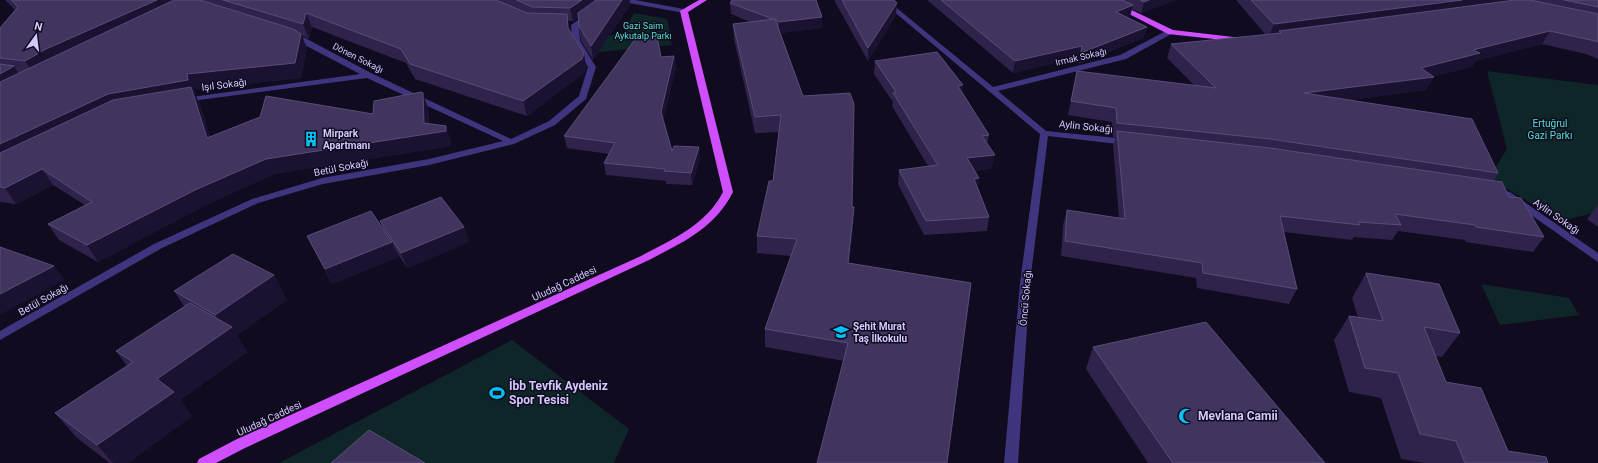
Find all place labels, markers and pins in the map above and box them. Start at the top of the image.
place label: Mirpark Apartmanı [323,128,370,151]
building icon: Mirpark Apartmanı [302,130,320,148]
place label: Şehit Murat Taş İlkokulu [853,321,908,344]
school or university icon: Şehit Murat Taş İlkokulu [832,323,850,341]
place label: İbb Tevfik Aydeniz Spor Tesisi [509,378,608,407]
sports icon: İbb Tevfik Aydeniz Spor Tesisi [488,384,506,402]
mosque icon: Mevlana Camii [1177,407,1195,425]
place label: Mevlana Camii [1198,409,1278,423]

